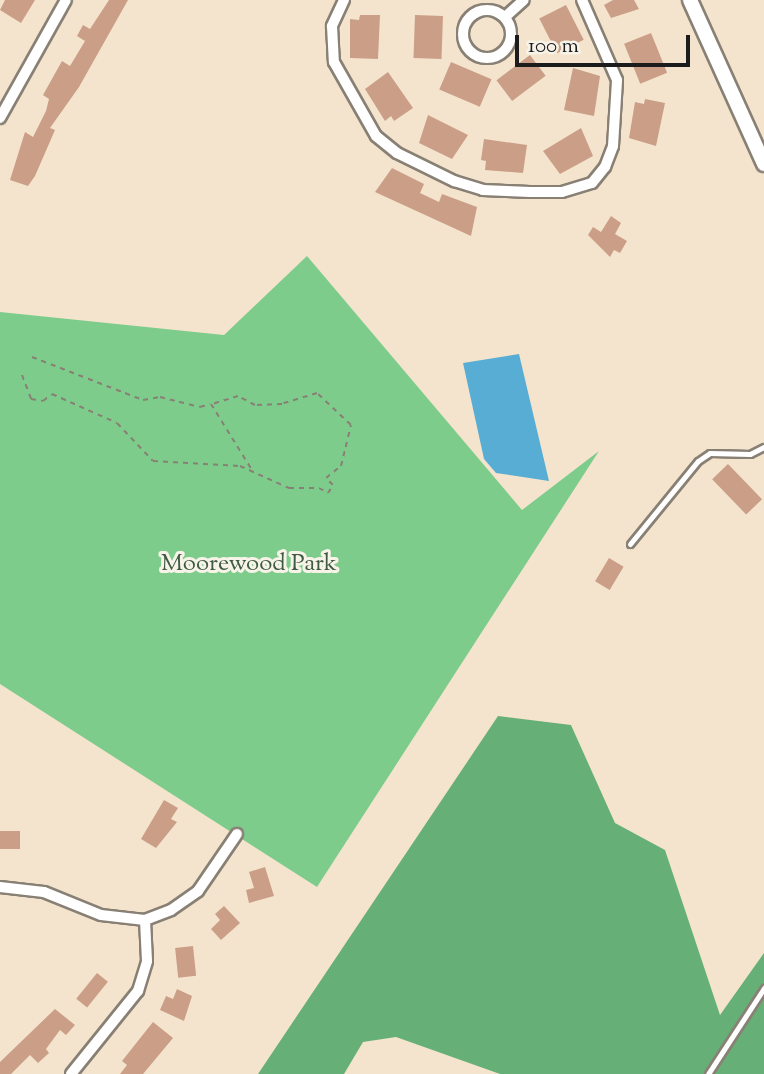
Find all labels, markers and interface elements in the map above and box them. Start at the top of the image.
scale bar [519,21,694,65]
text: 100 m [528,32,579,62]
park label: Moorewood Park [161,551,337,579]

